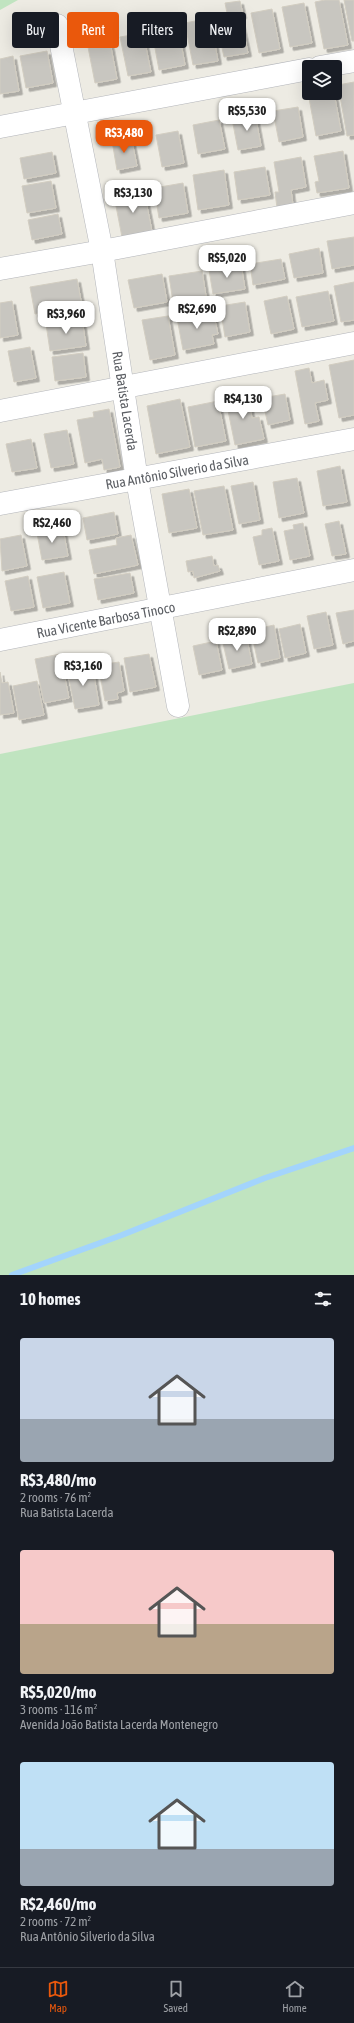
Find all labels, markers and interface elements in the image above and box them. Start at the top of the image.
chip: Buy [12,12,59,48]
chip: Rent [67,12,119,48]
chip: Filters [127,12,187,48]
chip: New [195,12,246,48]
map controls [302,60,342,100]
button: layers [302,60,342,100]
pin: R$5,530 [210,98,284,132]
text: R$5,530 [228,103,266,118]
pin: R$3,480 [87,120,161,154]
text: R$3,480 [105,125,143,140]
pin: R$3,130 [96,180,170,214]
text: R$3,130 [114,185,152,200]
pin: R$5,020 [190,245,264,279]
text: R$5,020 [208,250,246,265]
pin: R$2,690 [160,296,234,330]
pin: R$3,960 [29,301,103,335]
text: R$2,690 [178,301,216,316]
text: R$3,960 [47,306,85,321]
street label: Rua Batista Lacerda [109,350,141,452]
pin: R$4,130 [206,386,280,420]
text: R$4,130 [224,391,262,406]
street label: Rua Antônio Silverio da Silva [104,452,250,492]
pin: R$2,460 [15,510,89,544]
text: R$2,460 [33,515,71,530]
street label: Rua Vicente Barbosa Tinoco [35,599,177,641]
pin: R$2,890 [200,618,274,652]
text: R$2,890 [218,623,256,638]
pin: R$3,160 [46,653,120,687]
text: R$3,160 [64,658,102,673]
icon: filters [312,1288,334,1310]
text: 10 homes [20,1289,81,1309]
icon: home [141,1364,213,1436]
text: R$3,480/mo [20,1470,97,1490]
text: 2 rooms · 76 m² [20,1490,91,1505]
text: Rua Batista Lacerda [20,1505,114,1520]
icon: home [141,1576,213,1648]
text: R$5,020/mo [20,1682,97,1702]
text: 3 rooms · 116 m² [20,1702,97,1717]
text: Avenida João Batista Lacerda Montenegro [20,1717,218,1732]
icon: home [141,1788,213,1860]
text: R$2,460/mo [20,1894,97,1914]
text: 2 rooms · 72 m² [20,1914,91,1929]
text: Rua Antônio Silverio da Silva [20,1929,155,1944]
tab: Map [47,1978,69,2014]
tab: Saved [164,1978,188,2014]
tab: Home [282,1978,307,2014]

